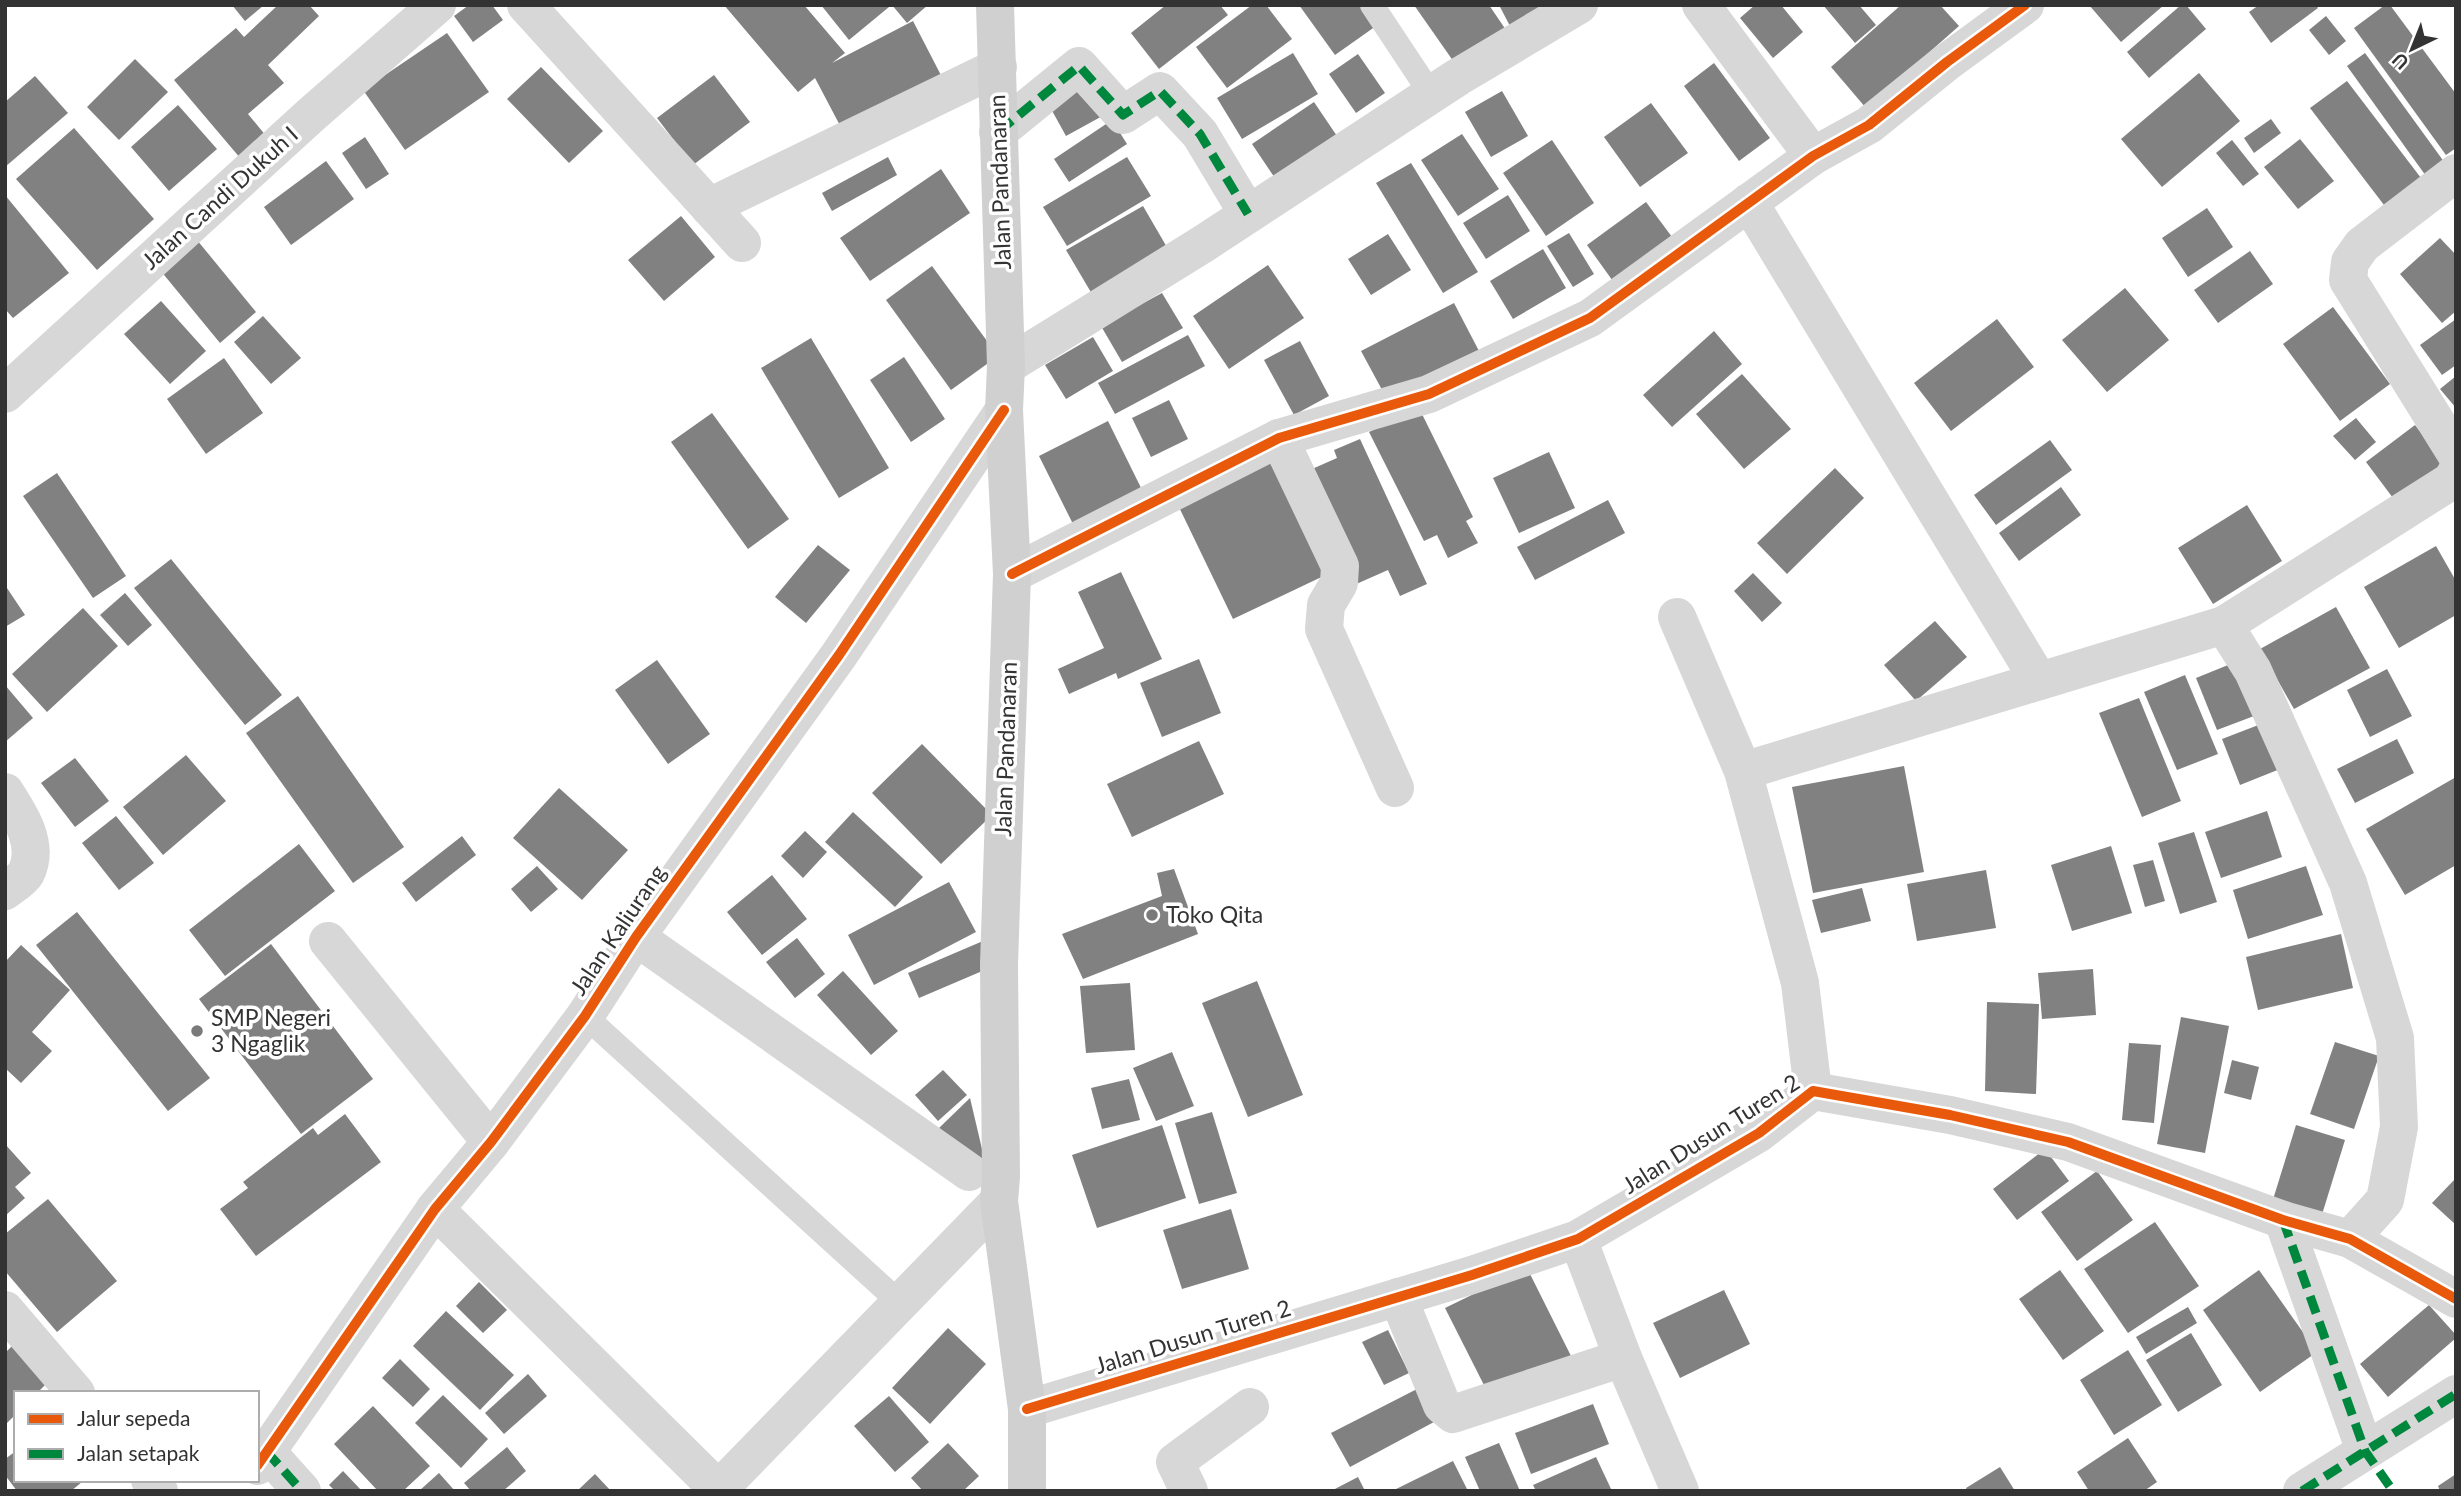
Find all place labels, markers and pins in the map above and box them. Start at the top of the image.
place label: Toko Qita [1166,900,1263,928]
marker: Toko Qita [1144,907,1160,923]
place label: SMP Negeri 3 Ngaglik [211,1003,331,1057]
marker: SMP Negeri 3 Ngaglik [189,1023,205,1039]

